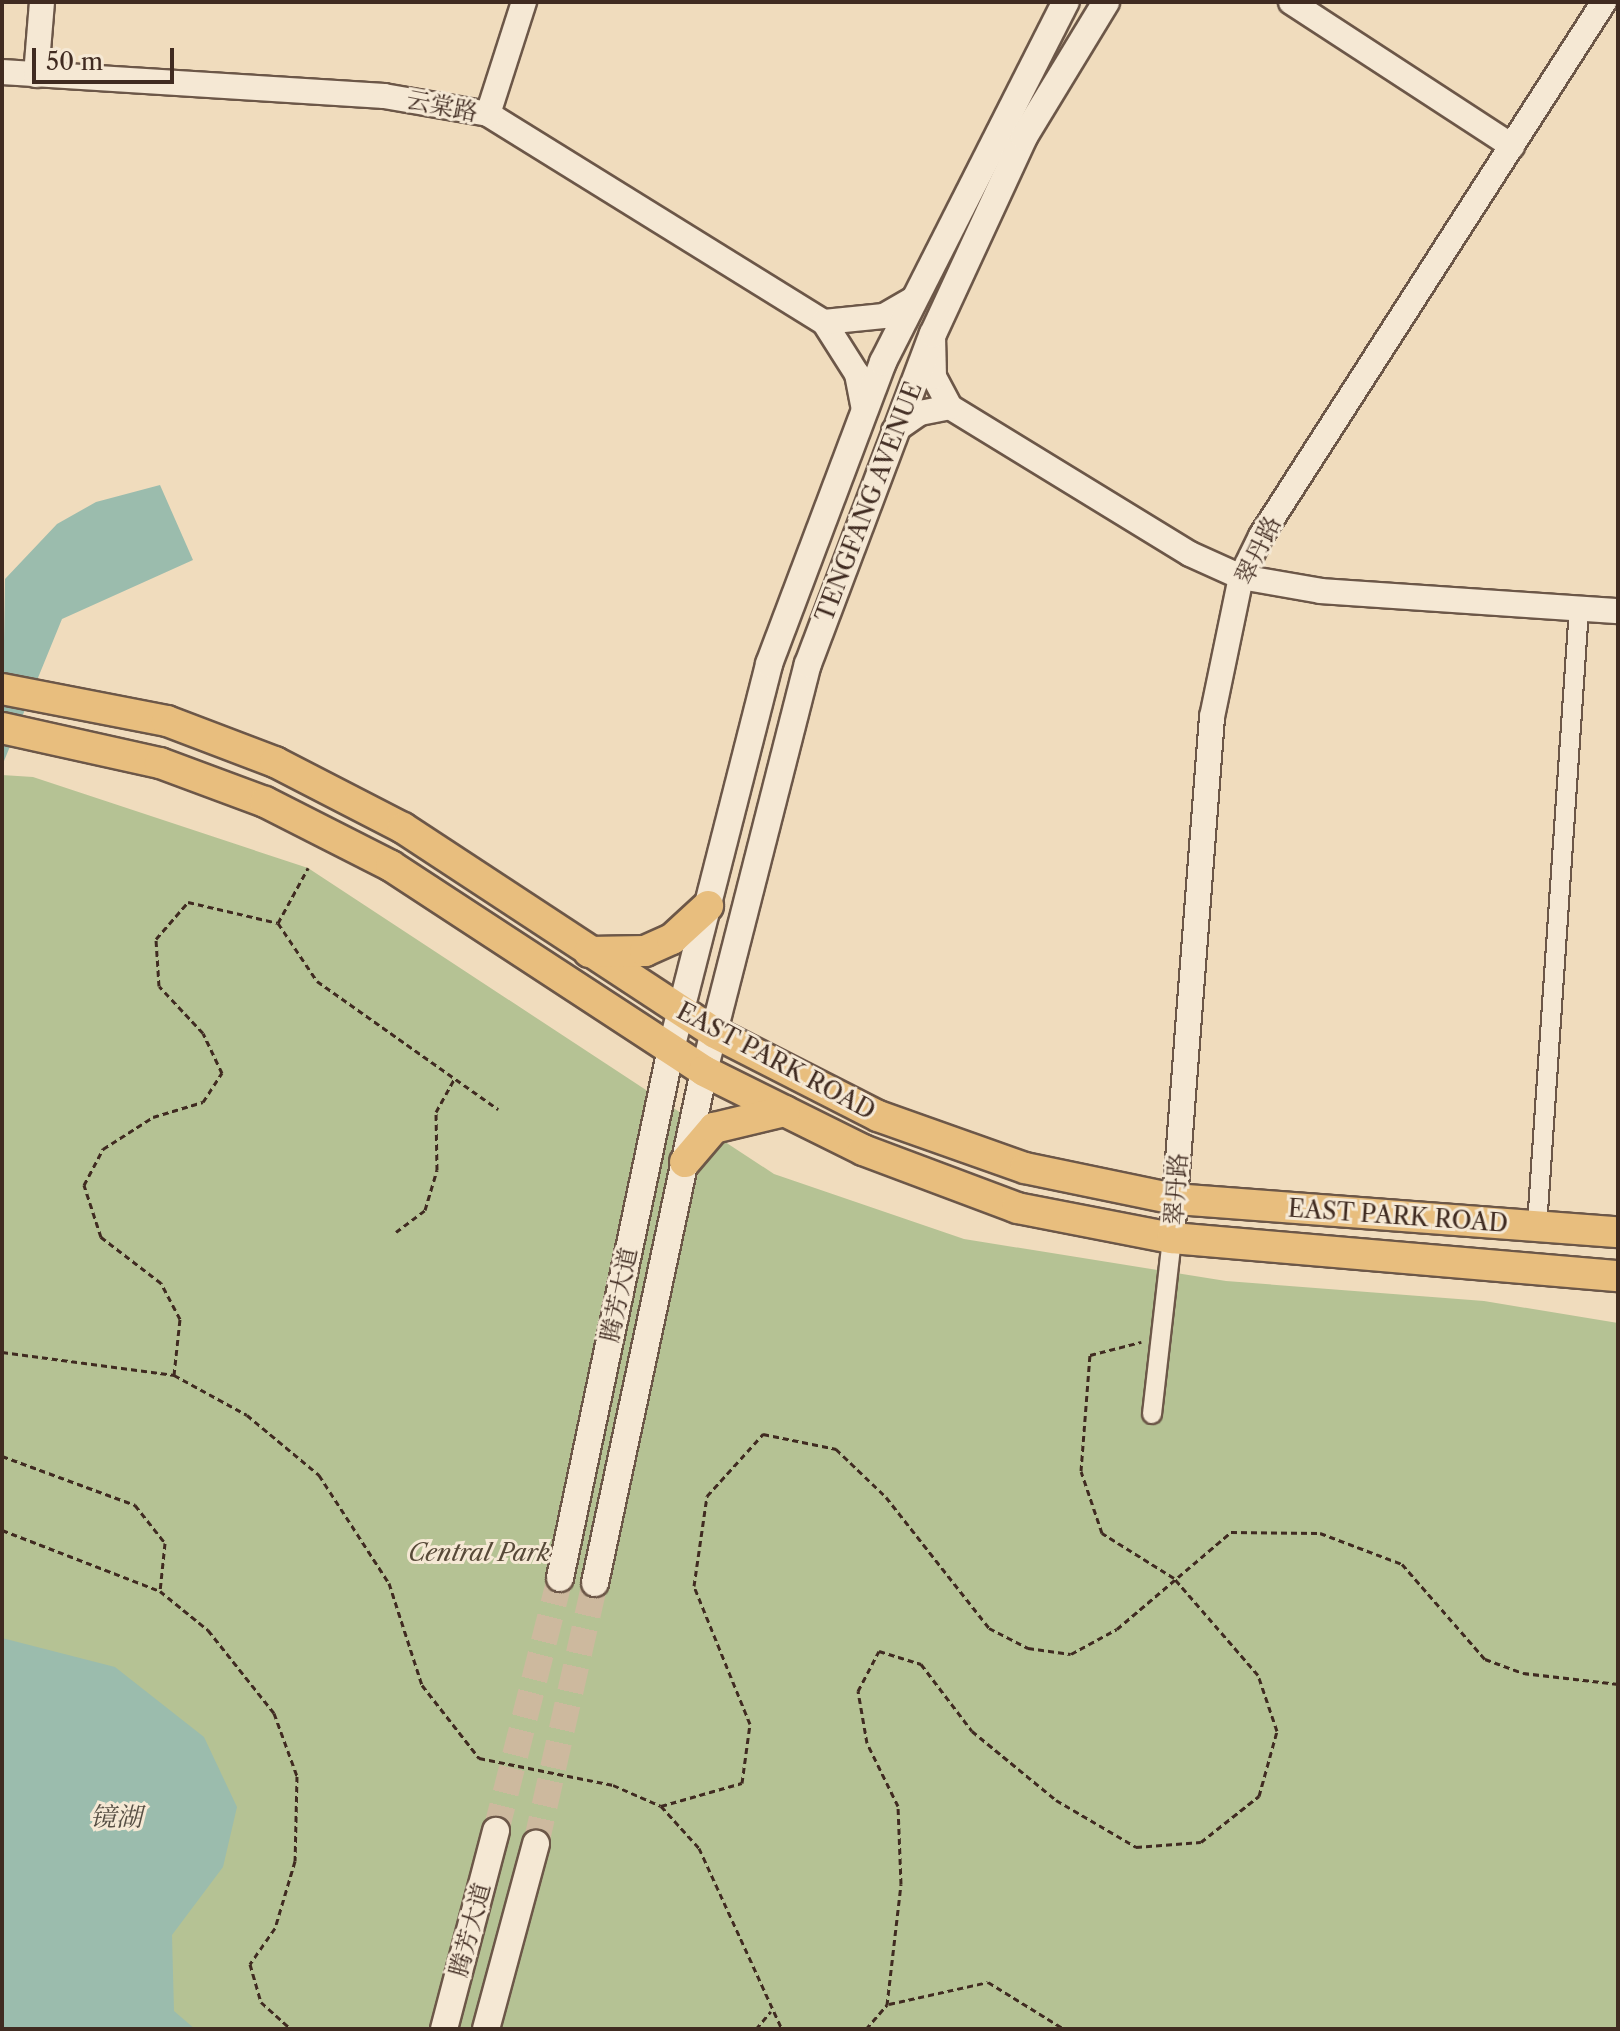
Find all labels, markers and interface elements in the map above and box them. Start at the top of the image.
scale bar [36,32,178,82]
text: 50 m [46,47,103,76]
street label: 云棠路 [404,85,480,127]
street label: TENGFANG AVENUE [810,378,928,626]
street label: 翠丹路 [1229,511,1287,589]
street label: EAST PARK ROAD [671,996,881,1126]
street label: 翠丹路 [1159,1152,1193,1226]
street label: EAST PARK ROAD [1286,1194,1510,1238]
street label: 腾芳大道 [595,1245,643,1345]
park label: Central Park [408,1539,550,1567]
water label: 镜湖 [90,1802,142,1834]
street label: 腾芳大道 [444,1880,496,1980]

